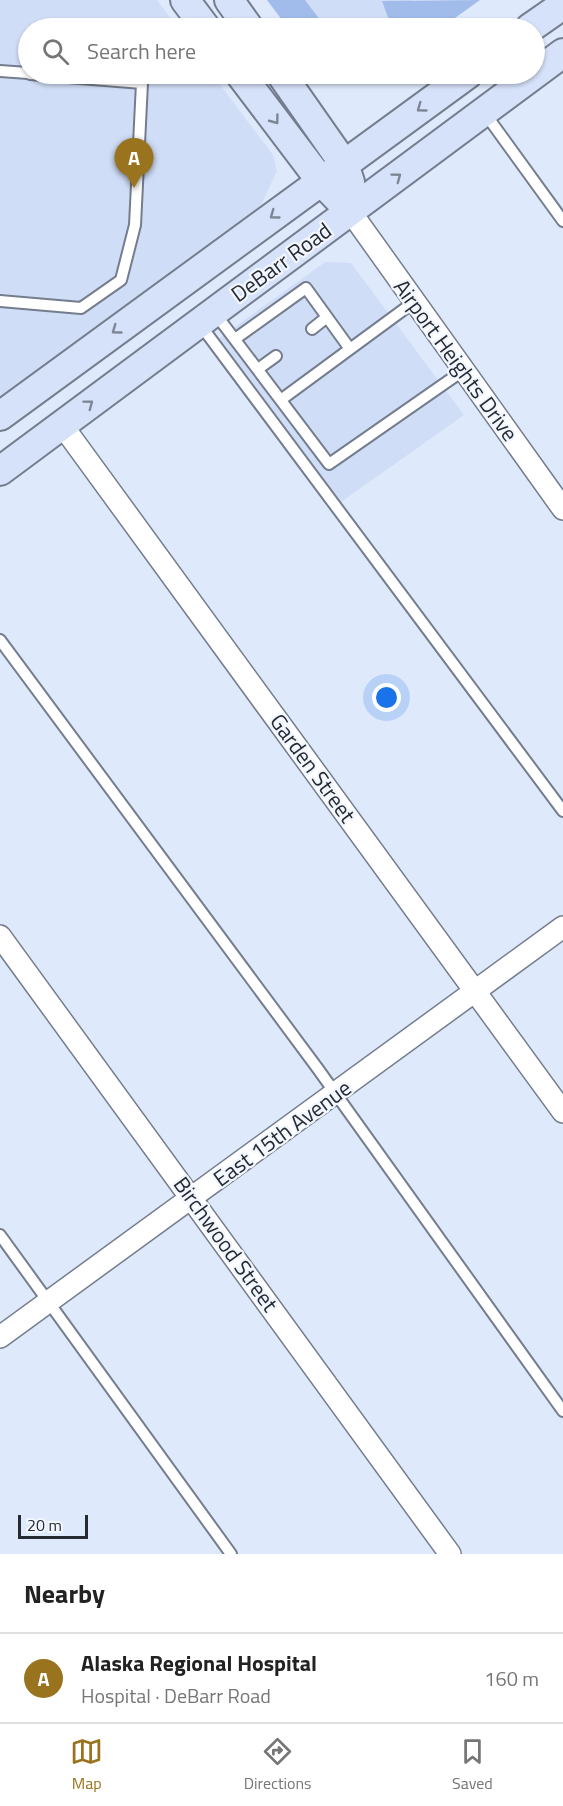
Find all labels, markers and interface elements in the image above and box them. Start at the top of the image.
search box [18,18,545,84]
text: Search here [87,34,196,68]
icon: search [39,35,72,68]
one-way arrow [416,101,427,112]
one-way arrow [268,114,279,125]
pin: A [114,138,154,188]
one-way arrow [390,173,401,184]
one-way arrow [269,208,280,219]
street label: DeBarr Road [223,214,339,310]
street label: Airport Heights Drive [385,272,527,448]
one-way arrow [112,323,123,334]
one-way arrow [83,401,94,412]
your location [372,683,401,712]
street label: Garden Street [262,706,365,830]
street label: East 15th Avenue [206,1071,358,1195]
street label: Birchwood Street [165,1169,287,1319]
scale bar [18,1512,88,1540]
text: 20 m [27,1513,62,1537]
text: Nearby [24,1574,105,1613]
text: Alaska Regional Hospital [81,1646,317,1680]
text: A [37,1663,50,1694]
text: 160 m [484,1663,539,1694]
text: Hospital · DeBarr Road [81,1680,271,1711]
tab: Map [70,1735,103,1795]
tab: Directions [244,1735,312,1795]
tab: Saved [452,1735,493,1795]

